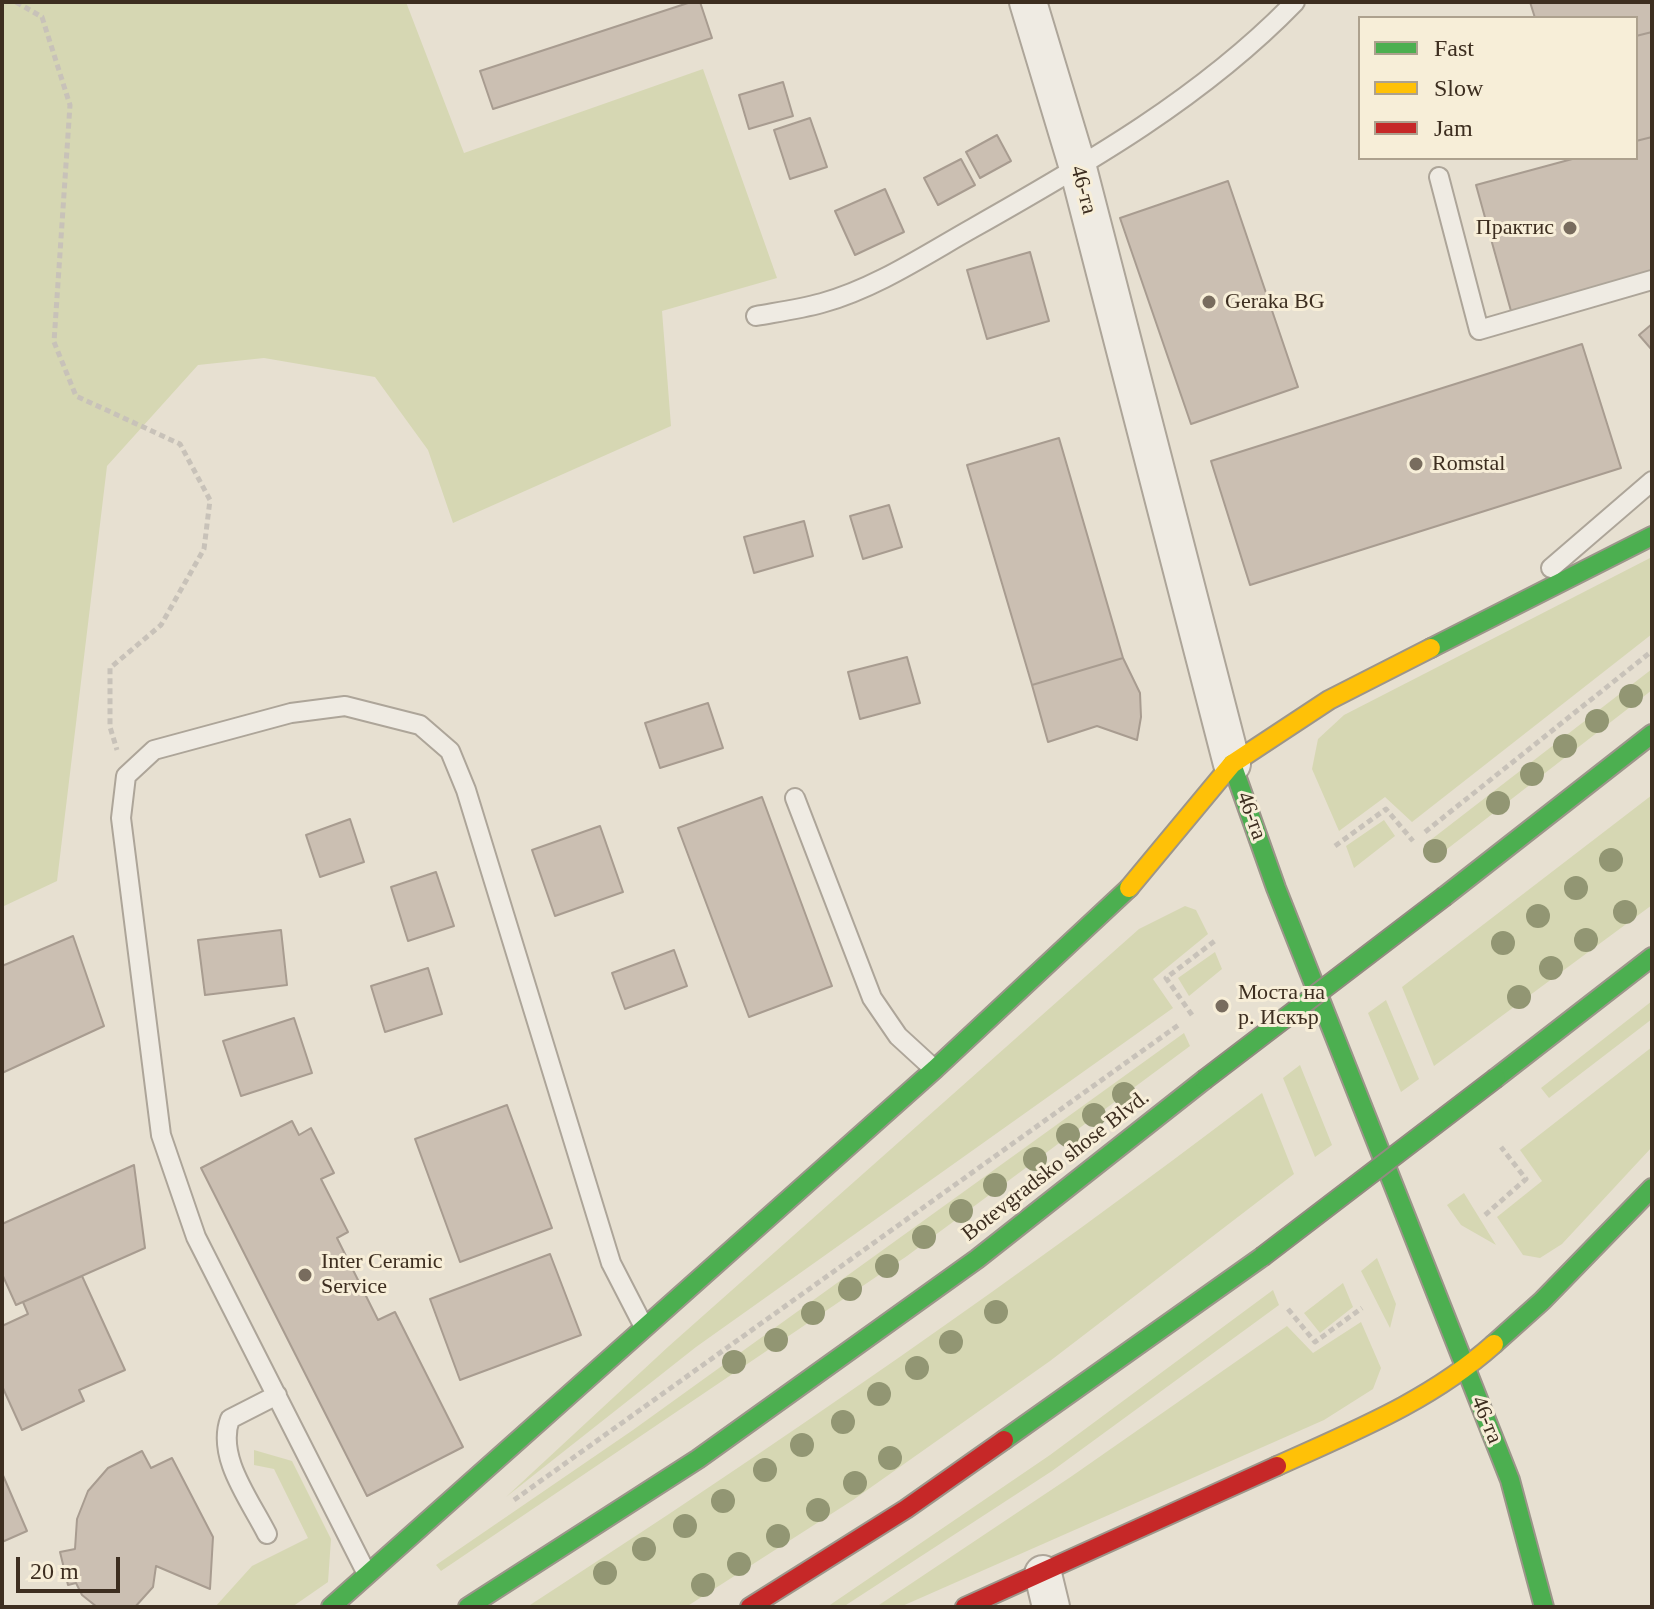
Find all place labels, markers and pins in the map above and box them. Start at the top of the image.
place label: Практис [1476,215,1554,241]
marker: Практис [1561,219,1579,237]
place label: Geraka BG [1225,289,1325,315]
marker: Geraka BG [1200,293,1218,311]
place label: Romstal [1432,451,1505,477]
marker: Romstal [1407,455,1425,473]
place label: Моста на р. Искър [1238,980,1325,1032]
marker: Моста на р. Искър [1213,997,1231,1015]
place label: Inter Ceramic Service [321,1249,443,1300]
marker: Inter Ceramic Service [296,1266,314,1284]

